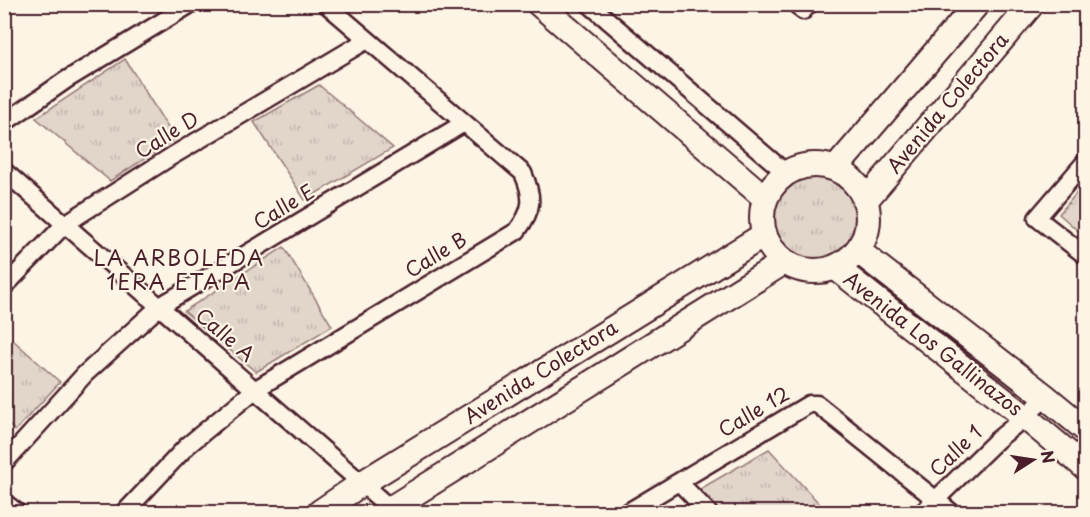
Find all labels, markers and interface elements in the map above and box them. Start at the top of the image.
street label: Avenida Colectora [879,25,1016,180]
street label: Calle D [129,103,204,165]
street label: Calle E [247,176,320,236]
street label: Calle B [399,224,472,284]
district label: LA ARBOLEDA 1ERA ETAPA [93,241,265,297]
street label: Avenida Los Gallinazos [838,264,1030,423]
street label: Calle A [190,300,262,368]
street label: Avenida Colectora [458,311,624,431]
street label: Calle 12 [712,378,795,444]
street label: Calle 1 [922,417,989,483]
north arrow [1003,430,1063,490]
text: N [1036,448,1062,465]

